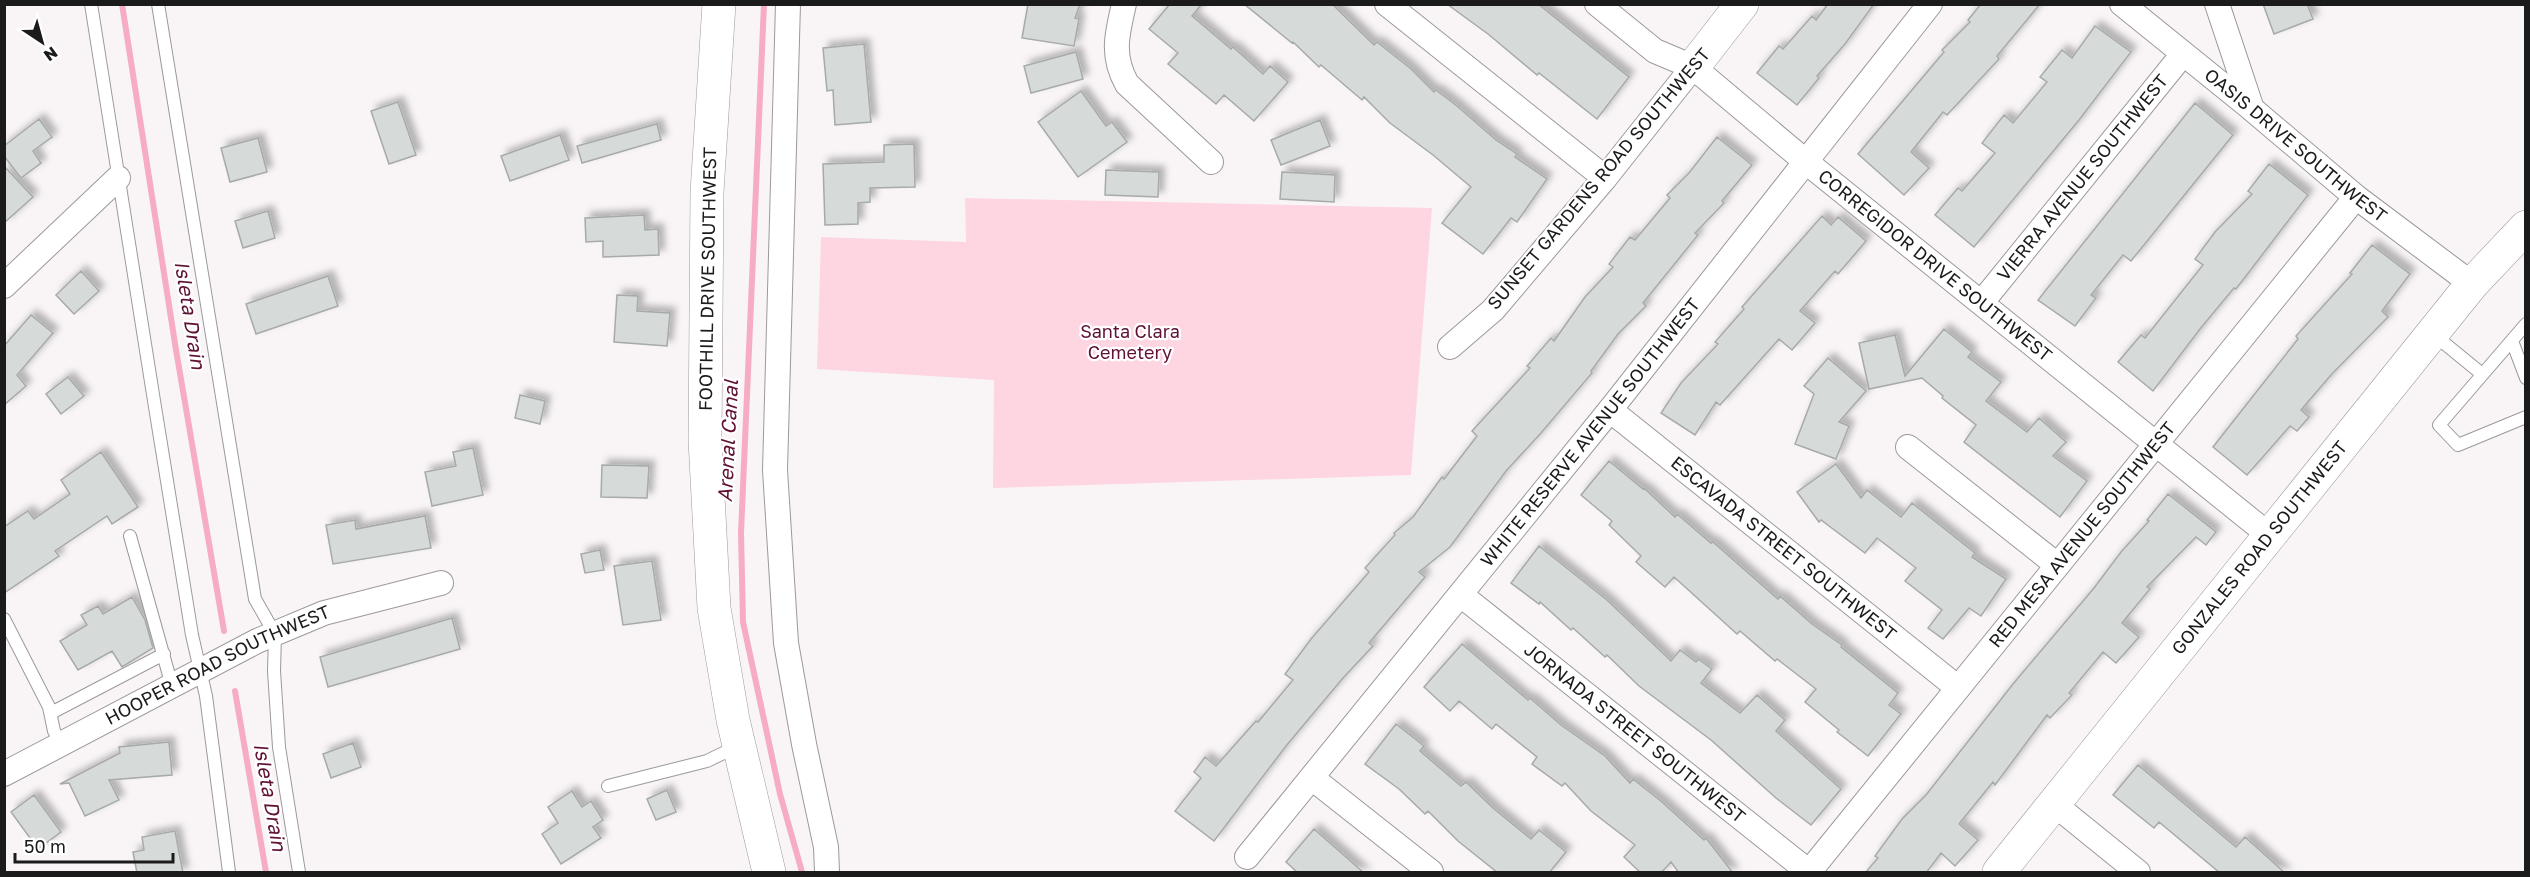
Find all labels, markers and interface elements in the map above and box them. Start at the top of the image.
north arrow [12,12,72,72]
text: N [40,42,62,66]
street label: SUNSET GARDENS ROAD SOUTHWEST [1482,43,1714,314]
street label: OASIS DRIVE SOUTHWEST [2201,63,2392,226]
street label: VIERRA AVENUE SOUTHWEST [1992,69,2172,285]
street label: FOOTHILL DRIVE SOUTHWEST [694,147,720,411]
street label: CORREGIDOR DRIVE SOUTHWEST [1814,164,2057,366]
water label: Isleta Drain [171,259,212,372]
street label: WHITE RESERVE AVENUE SOUTHWEST [1475,293,1704,571]
park label: Santa Clara Cemetery [1080,320,1180,363]
water label: Arenal Canal [712,379,742,503]
street label: RED MESA AVENUE SOUTHWEST [1983,417,2179,652]
street label: GONZALES ROAD SOUTHWEST [2166,436,2351,659]
street label: ESCAVADA STREET SOUTHWEST [1667,451,1901,645]
street label: HOOPER ROAD SOUTHWEST [101,600,333,729]
street label: JORNADA STREET SOUTHWEST [1520,638,1750,827]
water label: Isleta Drain [250,741,292,854]
scale bar [15,826,172,864]
text: 50 m [24,835,66,857]

